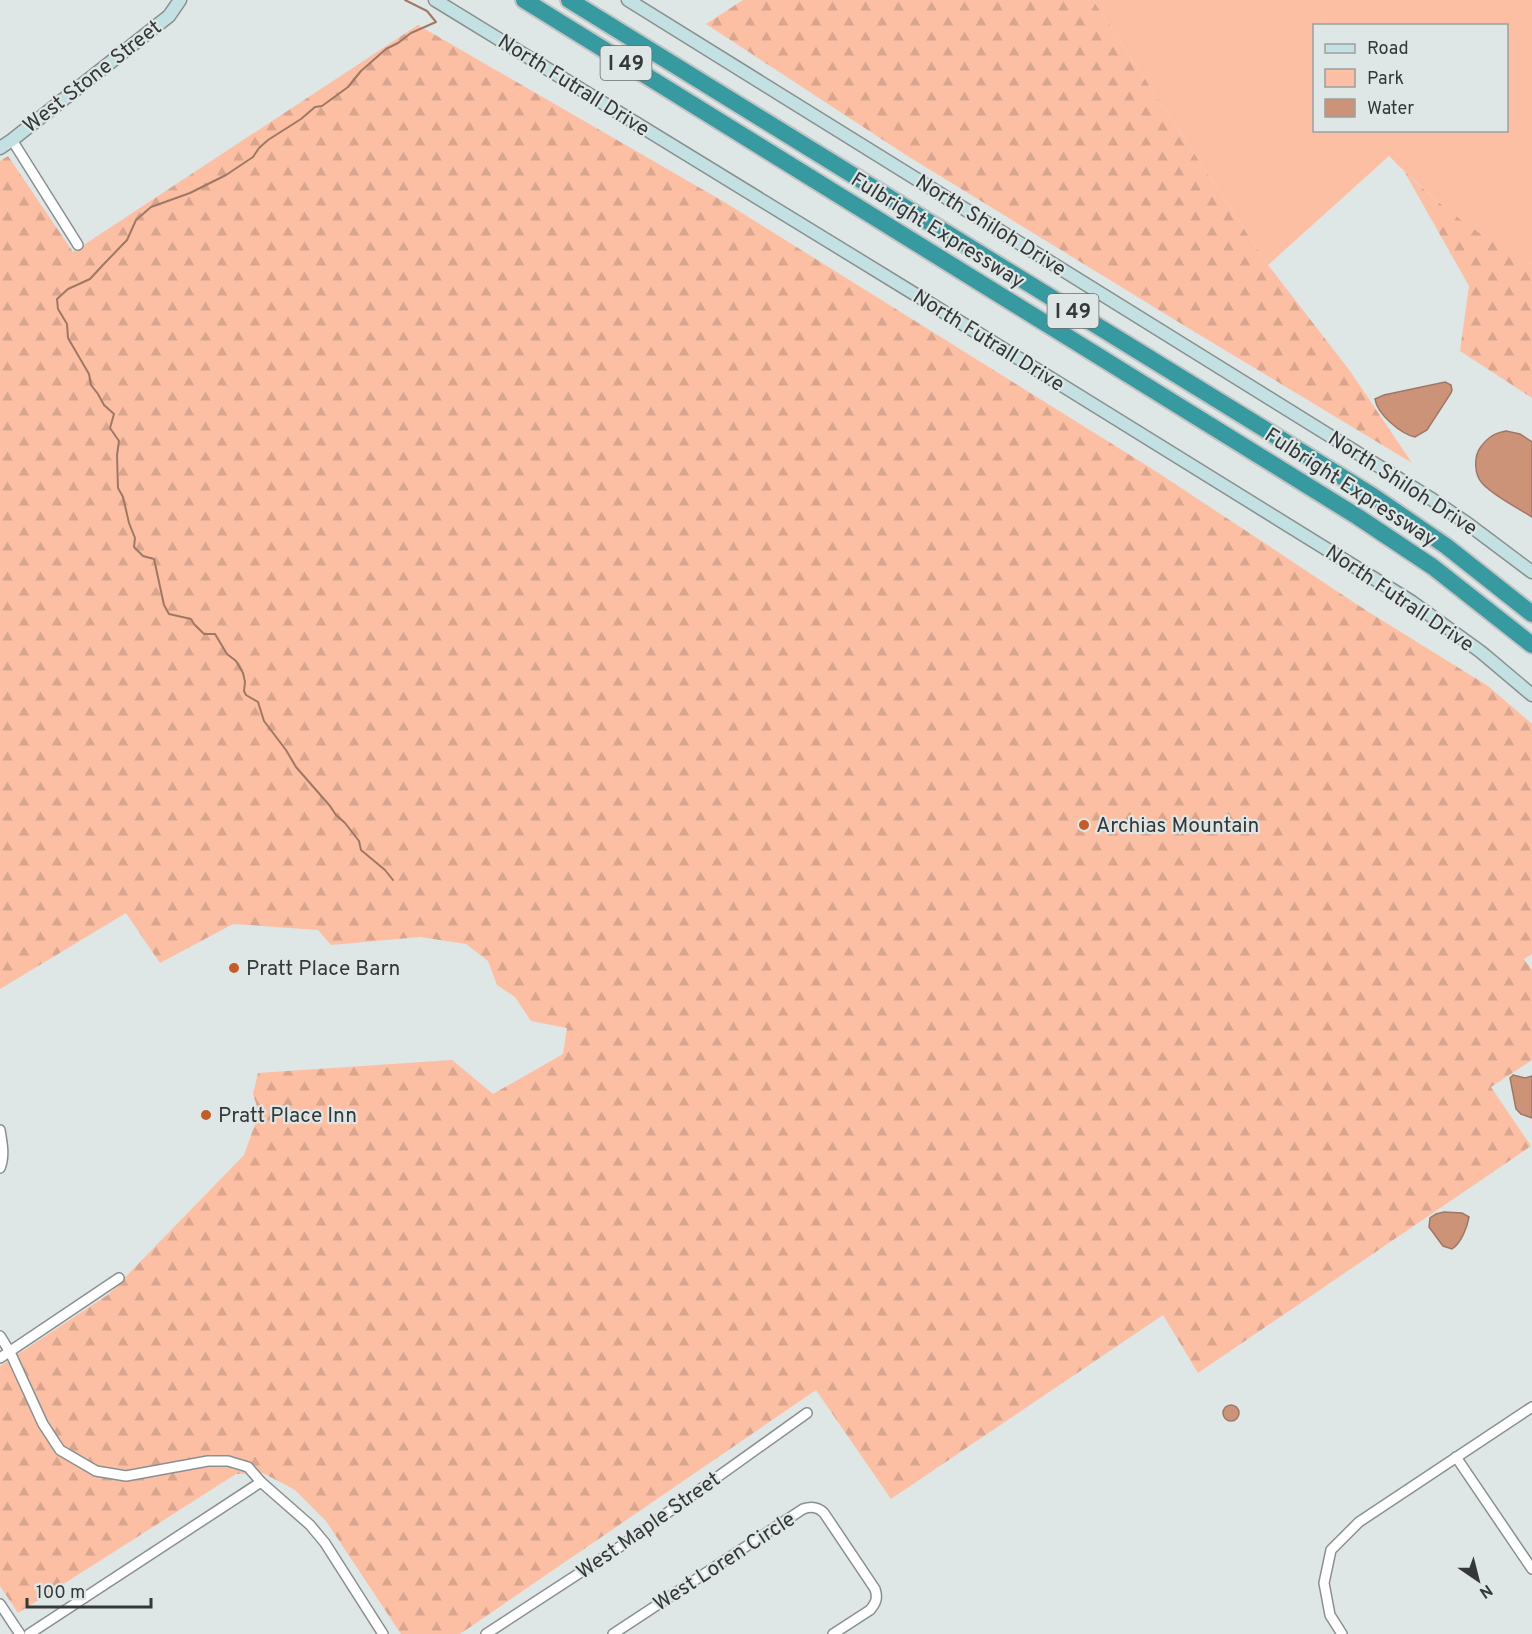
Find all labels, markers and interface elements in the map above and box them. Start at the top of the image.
street label: West Stone Street [18,15,168,140]
legend [1313,24,1508,132]
street label: North Futrall Drive [492,29,654,144]
text: Road [1367,38,1409,61]
road number: I 49 [600,46,652,80]
text: Park [1367,68,1404,91]
text: Water [1367,98,1414,121]
street label: Fulbright Expressway [845,167,1029,296]
street label: North Shiloh Drive [910,169,1071,283]
street label: North Futrall Drive [907,284,1069,399]
road number: I 49 [1048,294,1098,328]
street label: Fulbright Expressway [1259,422,1441,554]
street label: North Shiloh Drive [1322,426,1482,543]
street label: North Futrall Drive [1320,539,1479,659]
place label: Archias Mountain [1096,813,1259,840]
marker: Archias Mountain [1077,818,1091,832]
place label: Pratt Place Barn [246,956,400,983]
marker: Pratt Place Barn [227,961,241,975]
place label: Pratt Place Inn [218,1103,357,1130]
marker: Pratt Place Inn [199,1108,213,1122]
street label: West Maple Street [572,1466,726,1586]
street label: West Loren Circle [649,1506,801,1618]
north arrow [1448,1550,1508,1610]
scale bar [27,1571,152,1609]
text: N [1475,1579,1496,1602]
text: 100 m [36,1582,85,1605]

